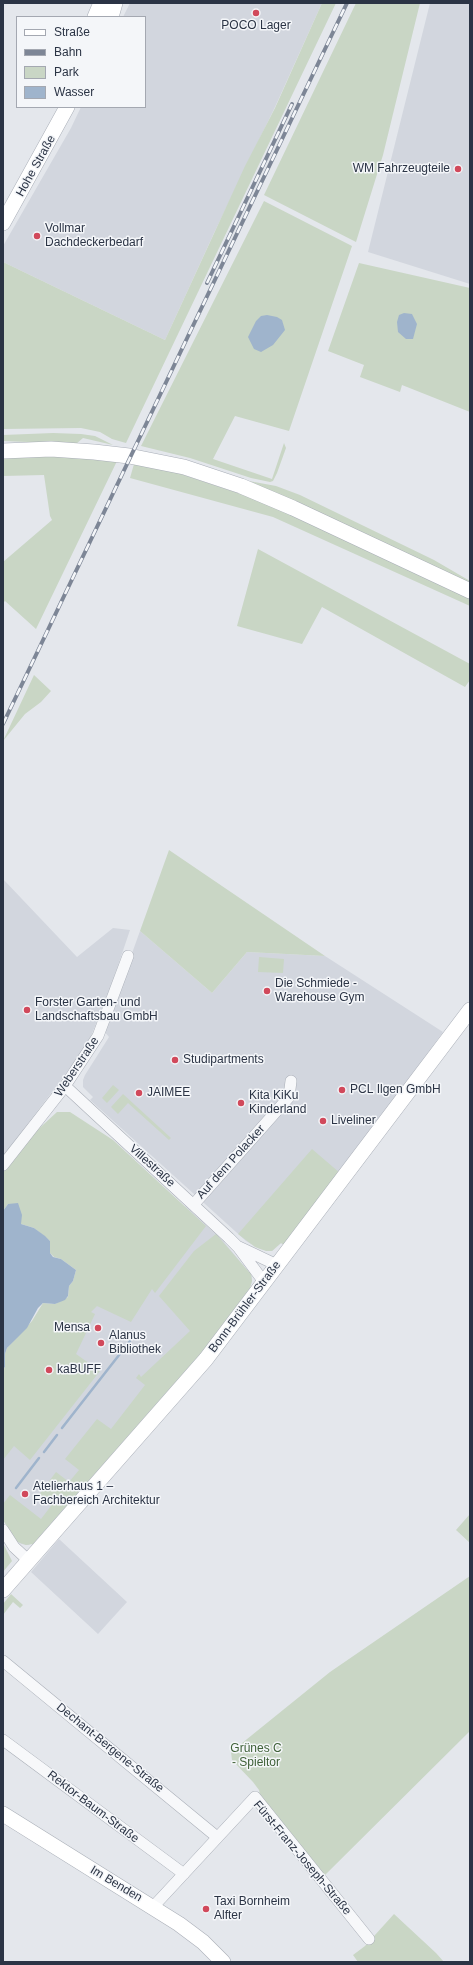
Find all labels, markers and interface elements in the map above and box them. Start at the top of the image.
marker: POCO Lager [251,8,261,18]
legend [16,16,146,108]
place label: POCO Lager [221,19,291,33]
text: Straße [54,25,90,39]
text: Bahn [54,45,82,59]
text: Park [54,65,79,79]
text: Wasser [54,85,94,99]
street label: Hohe Straße [13,133,59,199]
place label: WM Fahrzeugteile [353,162,450,176]
marker: WM Fahrzeugteile [453,164,463,174]
place label: Vollmar Dachdeckerbedarf [45,222,143,250]
marker: Vollmar Dachdeckerbedarf [32,231,42,241]
place label: Die Schmiede - Warehouse Gym [275,977,365,1005]
marker: Die Schmiede - Warehouse Gym [262,986,272,996]
place label: Forster Garten- und Landschaftsbau GmbH [35,996,158,1024]
marker: Forster Garten- und Landschaftsbau GmbH [22,1005,32,1015]
street label: Weberstraße [52,1034,102,1100]
place label: Studipartments [183,1053,264,1067]
marker: Studipartments [170,1055,180,1065]
place label: PCL Ilgen GmbH [350,1083,441,1097]
marker: PCL Ilgen GmbH [337,1085,347,1095]
place label: JAIMEE [147,1086,190,1100]
marker: JAIMEE [134,1088,144,1098]
place label: Kita KiKu Kinderland [249,1089,306,1117]
marker: Kita KiKu Kinderland [236,1098,246,1108]
place label: Liveliner [331,1114,376,1128]
marker: Liveliner [318,1116,328,1126]
street label: Auf dem Polacker [194,1122,268,1202]
street label: Villestraße [126,1142,178,1190]
street label: Bonn-Brühler-Straße [206,1258,284,1356]
place label: Mensa [54,1321,90,1335]
marker: Mensa [93,1323,103,1333]
place label: Alanus Bibliothek [109,1329,161,1357]
marker: Alanus Bibliothek [96,1338,106,1348]
place label: kaBUFF [57,1363,101,1377]
marker: kaBUFF [44,1365,54,1375]
place label: Atelierhaus 1 – Fachbereich Architektur [33,1480,160,1508]
marker: Atelierhaus 1 – Fachbereich Architektur [20,1489,30,1499]
street label: Dechant-Bergene-Straße [53,1700,167,1796]
park label: Grünes C - Spieltor [230,1742,282,1770]
street label: Rektor-Baum-Straße [44,1768,142,1846]
street label: Fürst-Franz-Joseph-Straße [250,1798,354,1918]
street label: Im Benden [87,1863,145,1905]
place label: Taxi Bornheim Alfter [214,1895,290,1923]
marker: Taxi Bornheim Alfter [201,1904,211,1914]

